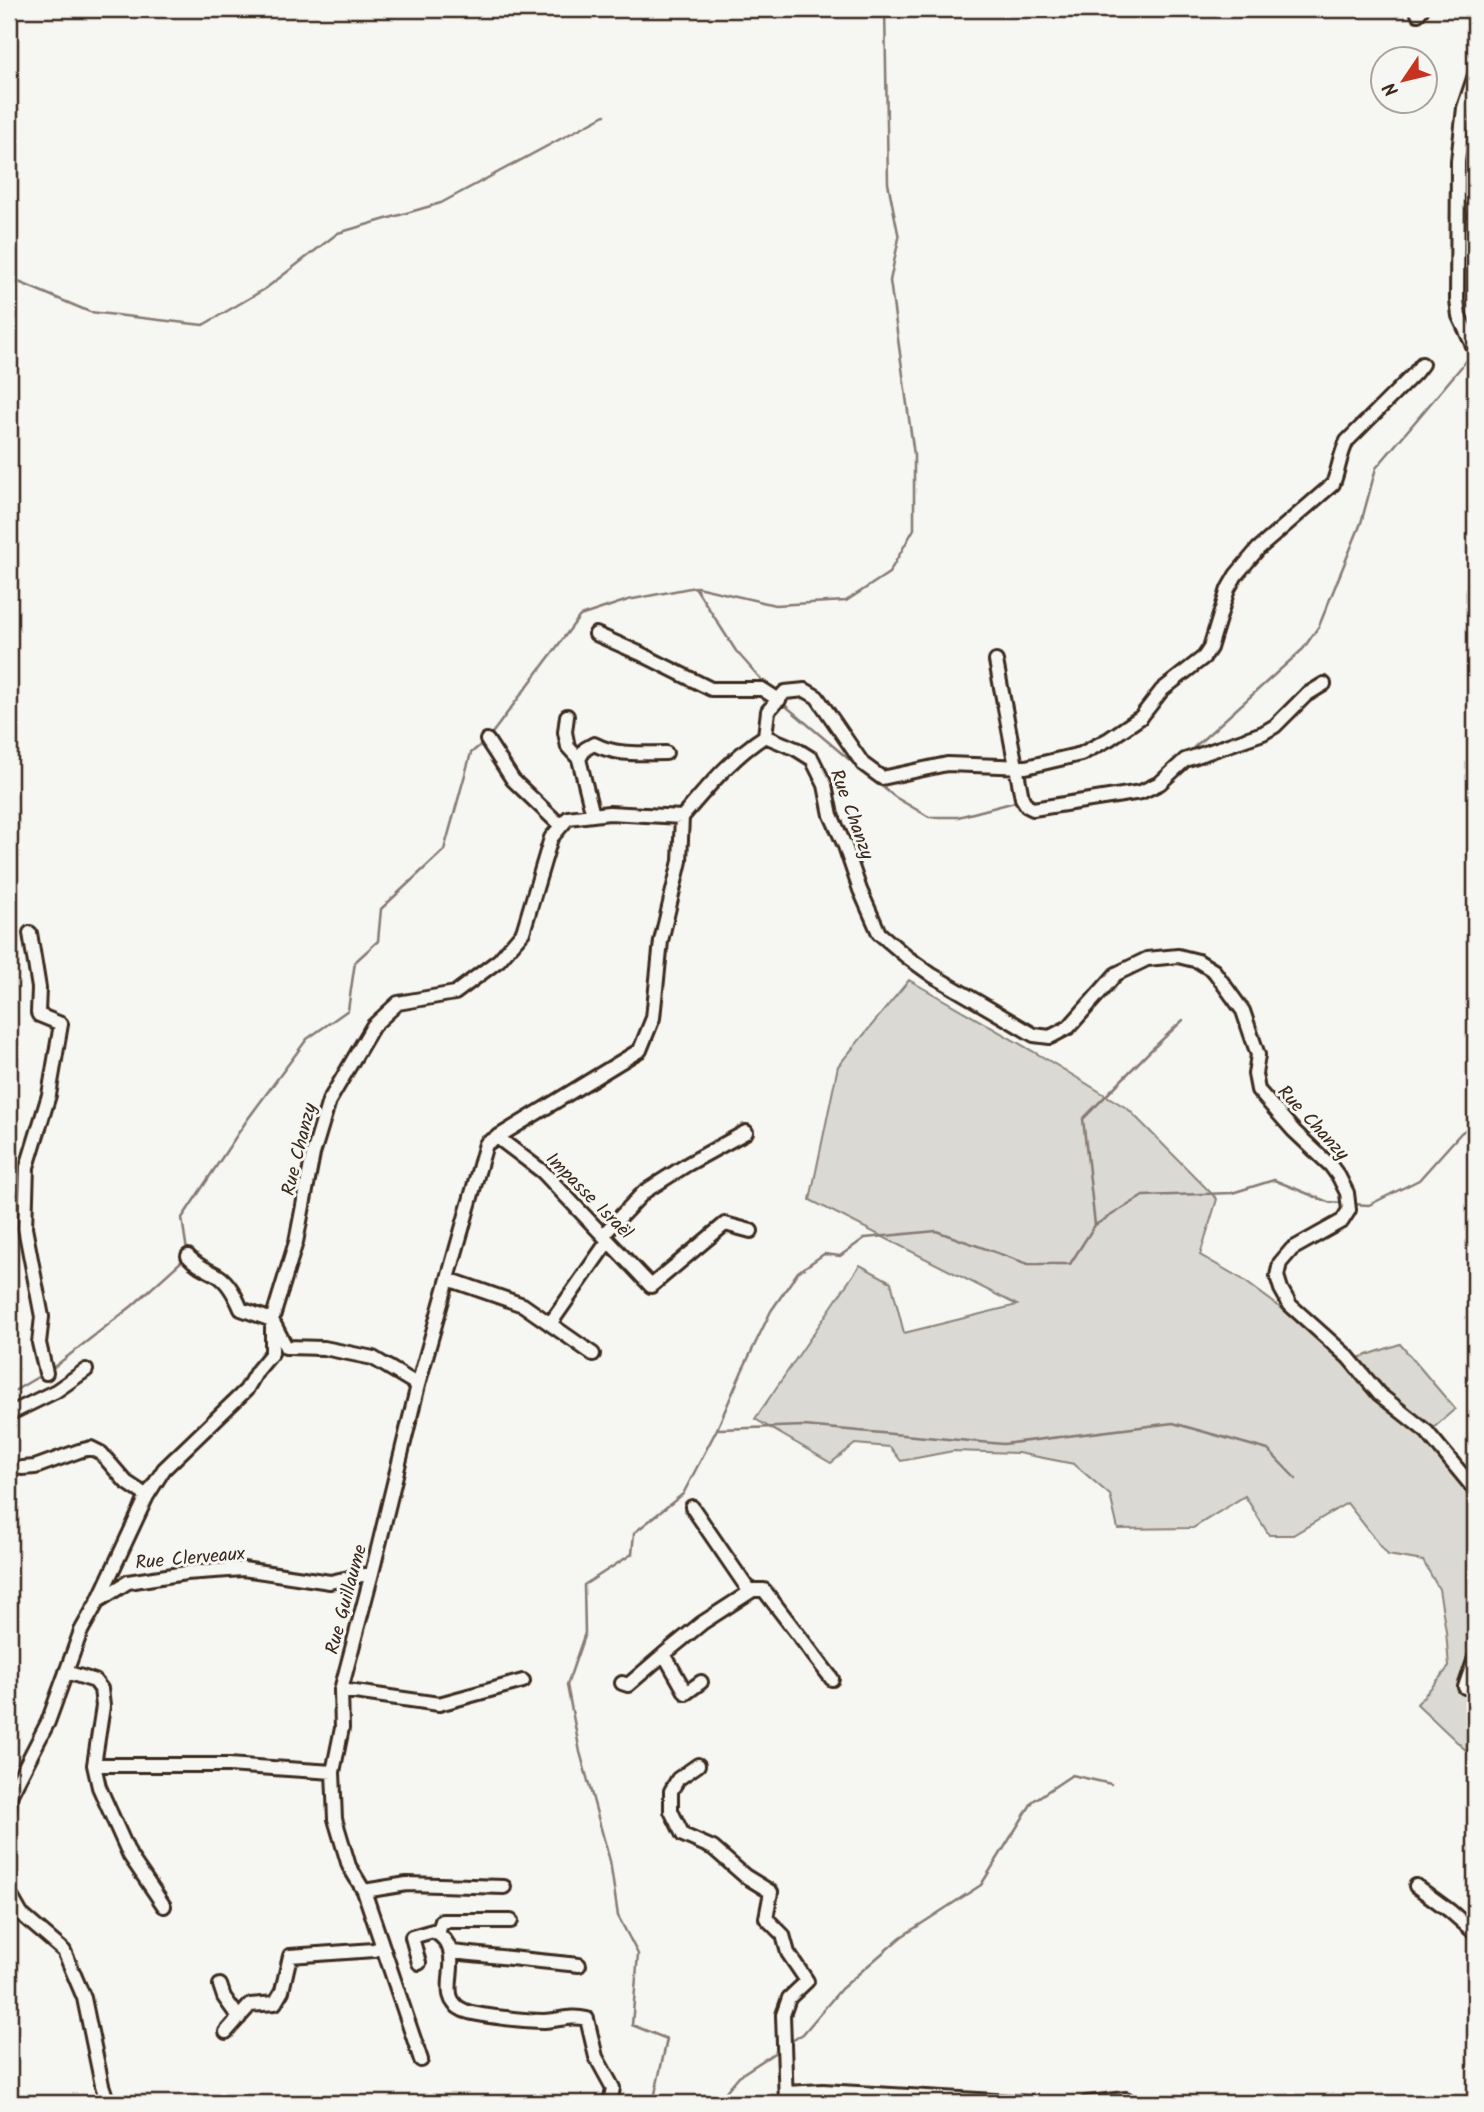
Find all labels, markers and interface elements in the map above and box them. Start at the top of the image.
north arrow [1368,46,1438,116]
text: N [1376,75,1407,102]
street label: Rue Chanzy [821,765,882,865]
street label: Rue Chanzy [1269,1079,1356,1169]
street label: Rue Chanzy [274,1099,326,1199]
street label: Impasse Israël [538,1146,640,1247]
street label: Rue Clerveaux [134,1539,247,1579]
street label: Rue Guillaume [318,1541,376,1658]

